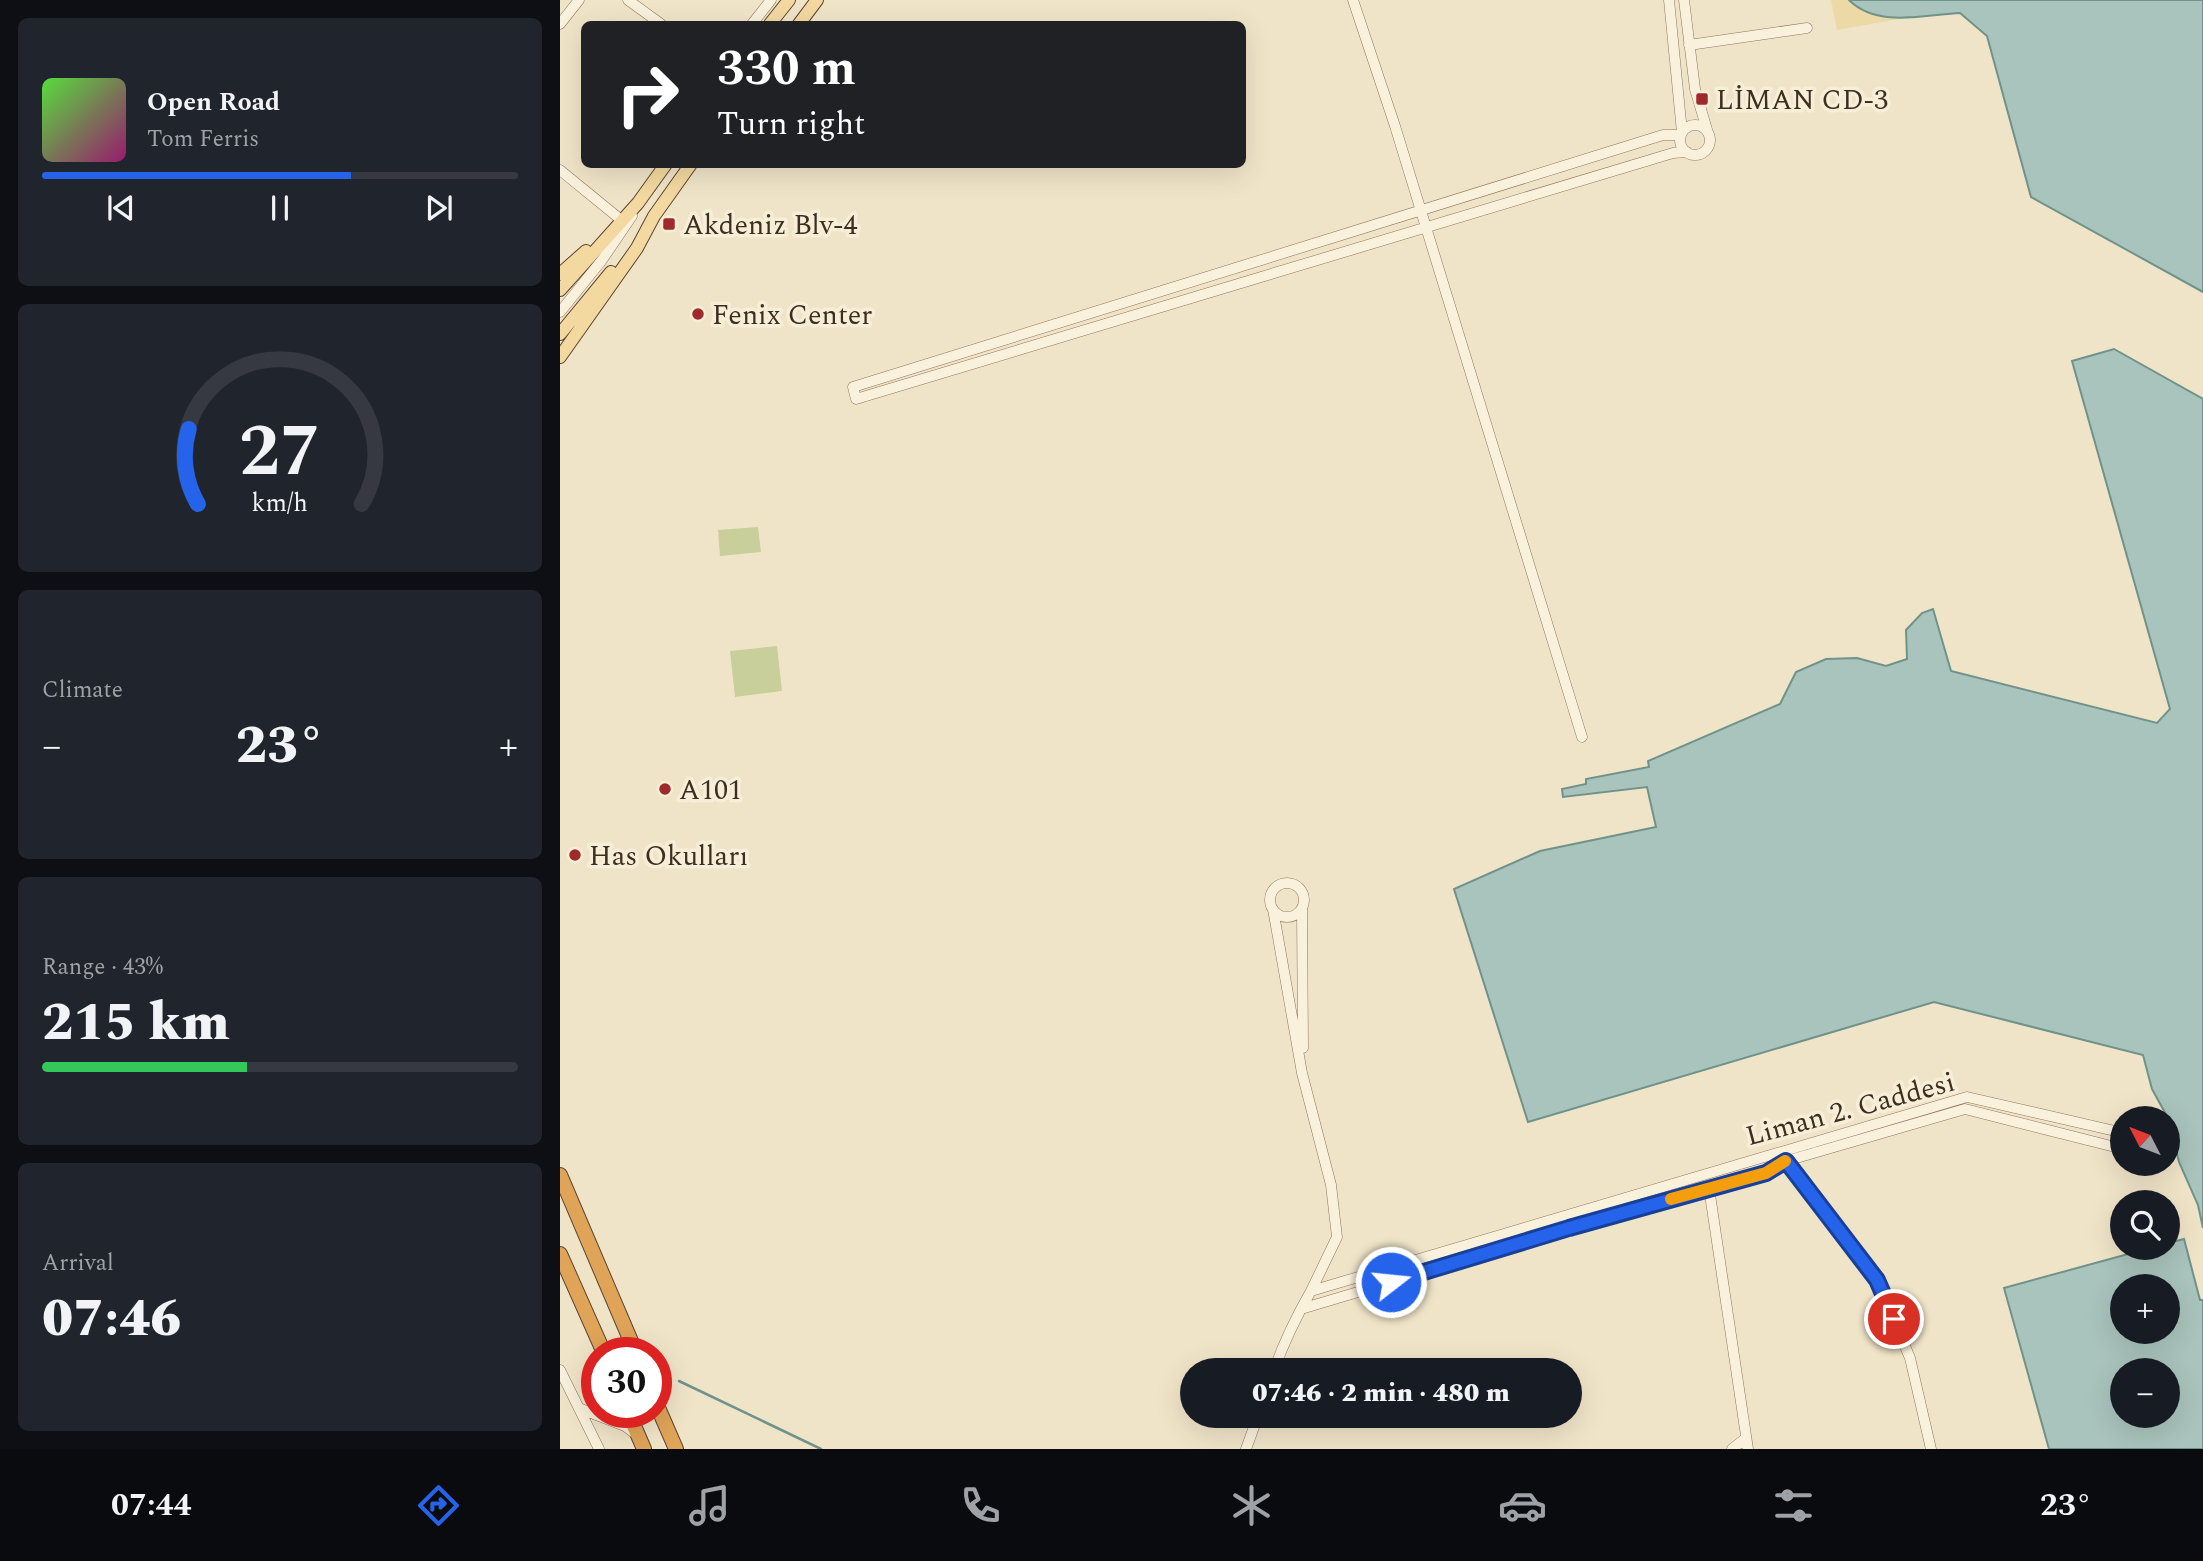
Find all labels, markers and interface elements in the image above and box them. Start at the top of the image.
text: 330 m [717,32,856,107]
icon: right [602,49,693,140]
place label: LİMAN CD-3 [1716,79,1888,122]
text: Open Road [147,82,280,122]
marker: LİMAN CD-3 [1694,91,1710,107]
text: Turn right [717,100,865,149]
text: Tom Ferris [147,122,259,157]
icon: previous [102,189,140,227]
icon: pause [261,189,299,227]
icon: next [420,189,458,227]
place label: Akdeniz Blv-4 [683,204,857,247]
marker: Akdeniz Blv-4 [661,216,677,232]
place label: Fenix Center [712,294,872,337]
marker: Fenix Center [690,306,706,322]
text: 27 [239,398,321,509]
text: km/h [252,485,308,523]
text: Climate [42,673,123,708]
text: 23° [236,707,324,786]
text: − [42,718,61,776]
text: + [499,718,518,776]
place label: A101 [679,769,742,812]
marker: A101 [657,781,673,797]
place label: Has Okulları [589,835,748,878]
marker: Has Okulları [567,847,583,863]
text: Range · 43% [42,950,163,985]
text: 215 km [42,984,230,1063]
street label: Liman 2. Caddesi [1741,1061,1960,1158]
north arrow [2110,1106,2180,1176]
map controls [2110,1106,2180,1428]
button: search [2110,1190,2180,1260]
position arrow [1354,1245,1428,1319]
text: Arrival [42,1246,114,1281]
button: + [2110,1274,2180,1344]
text: 07:46 [42,1280,181,1359]
pin [1864,1289,1924,1349]
icon: arrive [1875,1300,1913,1338]
speed limit sign: 30 [581,1337,672,1428]
button: − [2110,1358,2180,1428]
text: 07:46 · 2 min · 480 m [1252,1373,1510,1413]
text: 07:44 [111,1481,191,1530]
icon: directions [414,1481,463,1530]
icon: music [685,1481,734,1530]
icon: phone [956,1481,1005,1530]
icon: climate [1227,1481,1276,1530]
icon: car [1498,1481,1547,1530]
icon: filters [1769,1481,1818,1530]
text: 23° [2040,1481,2092,1530]

